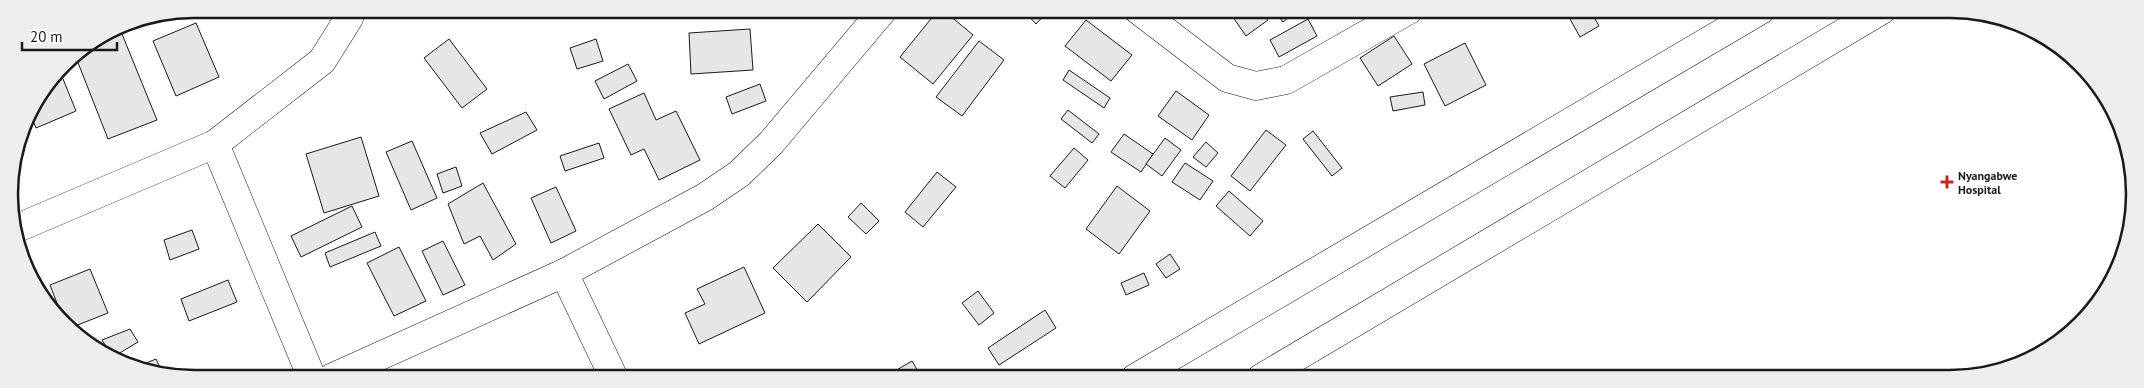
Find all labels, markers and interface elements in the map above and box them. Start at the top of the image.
scale bar [22,20,118,52]
text: 20 m [30,27,63,46]
place label: Nyangabwe Hospital [1958,168,2017,197]
marker: Nyangabwe Hospital [1940,175,1954,189]

